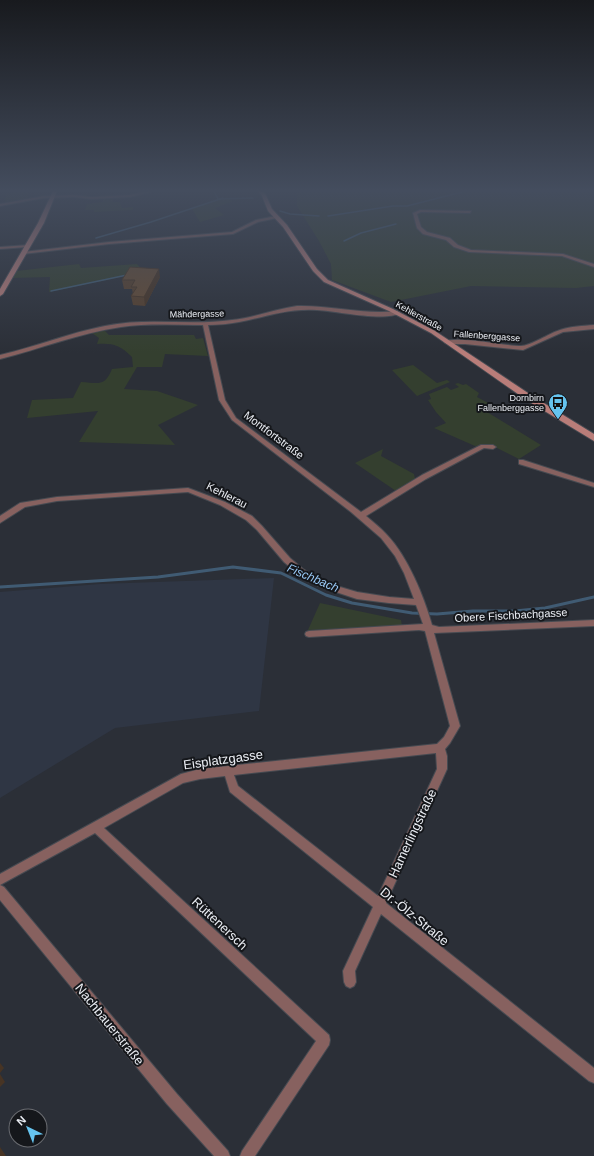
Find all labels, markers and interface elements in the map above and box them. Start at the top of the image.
street label: Kehlerstraße [394,299,444,333]
street label: Mähdergasse [170,309,224,319]
street label: Fallenberggasse [453,329,521,343]
bus stop icon: Dornbirn Fallenberggasse [547,392,569,420]
place label: Dornbirn Fallenberggasse [477,393,544,413]
street label: Montfortstraße [242,409,306,461]
street label: Kehlerau [205,480,249,510]
water label: Fischbach [285,561,341,595]
street label: Obere Fischbachgasse [454,606,568,624]
street label: Eisplatzgasse [182,746,264,773]
street label: Hamerlingstraße [385,786,440,880]
street label: Dr.-Ölz-Straße [377,884,452,949]
street label: Rüttenersch [189,894,250,953]
street label: Nachbauerstraße [72,981,147,1068]
north arrow [8,1108,48,1148]
text: N [14,1114,28,1128]

